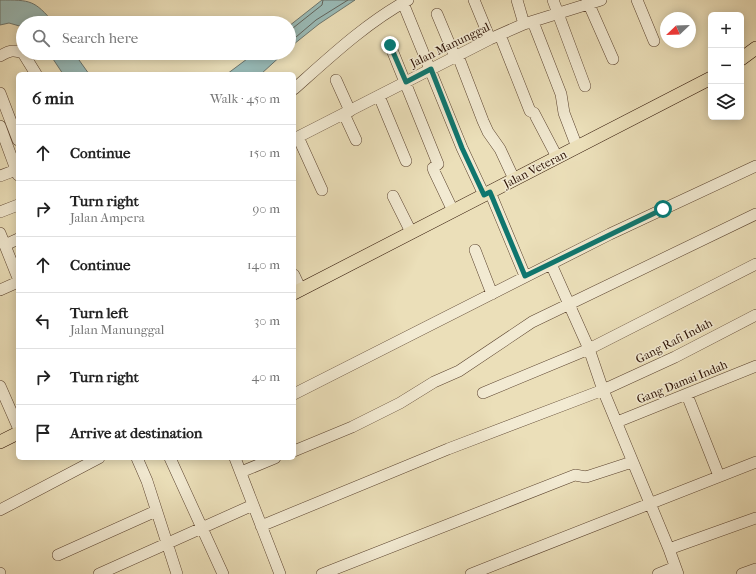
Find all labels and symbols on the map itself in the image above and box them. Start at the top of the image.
north arrow [660,12,696,48]
street label: Jalan Manunggal [407,19,493,71]
route end [381,36,399,54]
street label: Jalan Veteran [500,147,569,191]
route start [654,200,672,218]
street label: Gang Rafi Indah [633,316,715,366]
street label: Gang Damai Indah [635,357,730,407]

